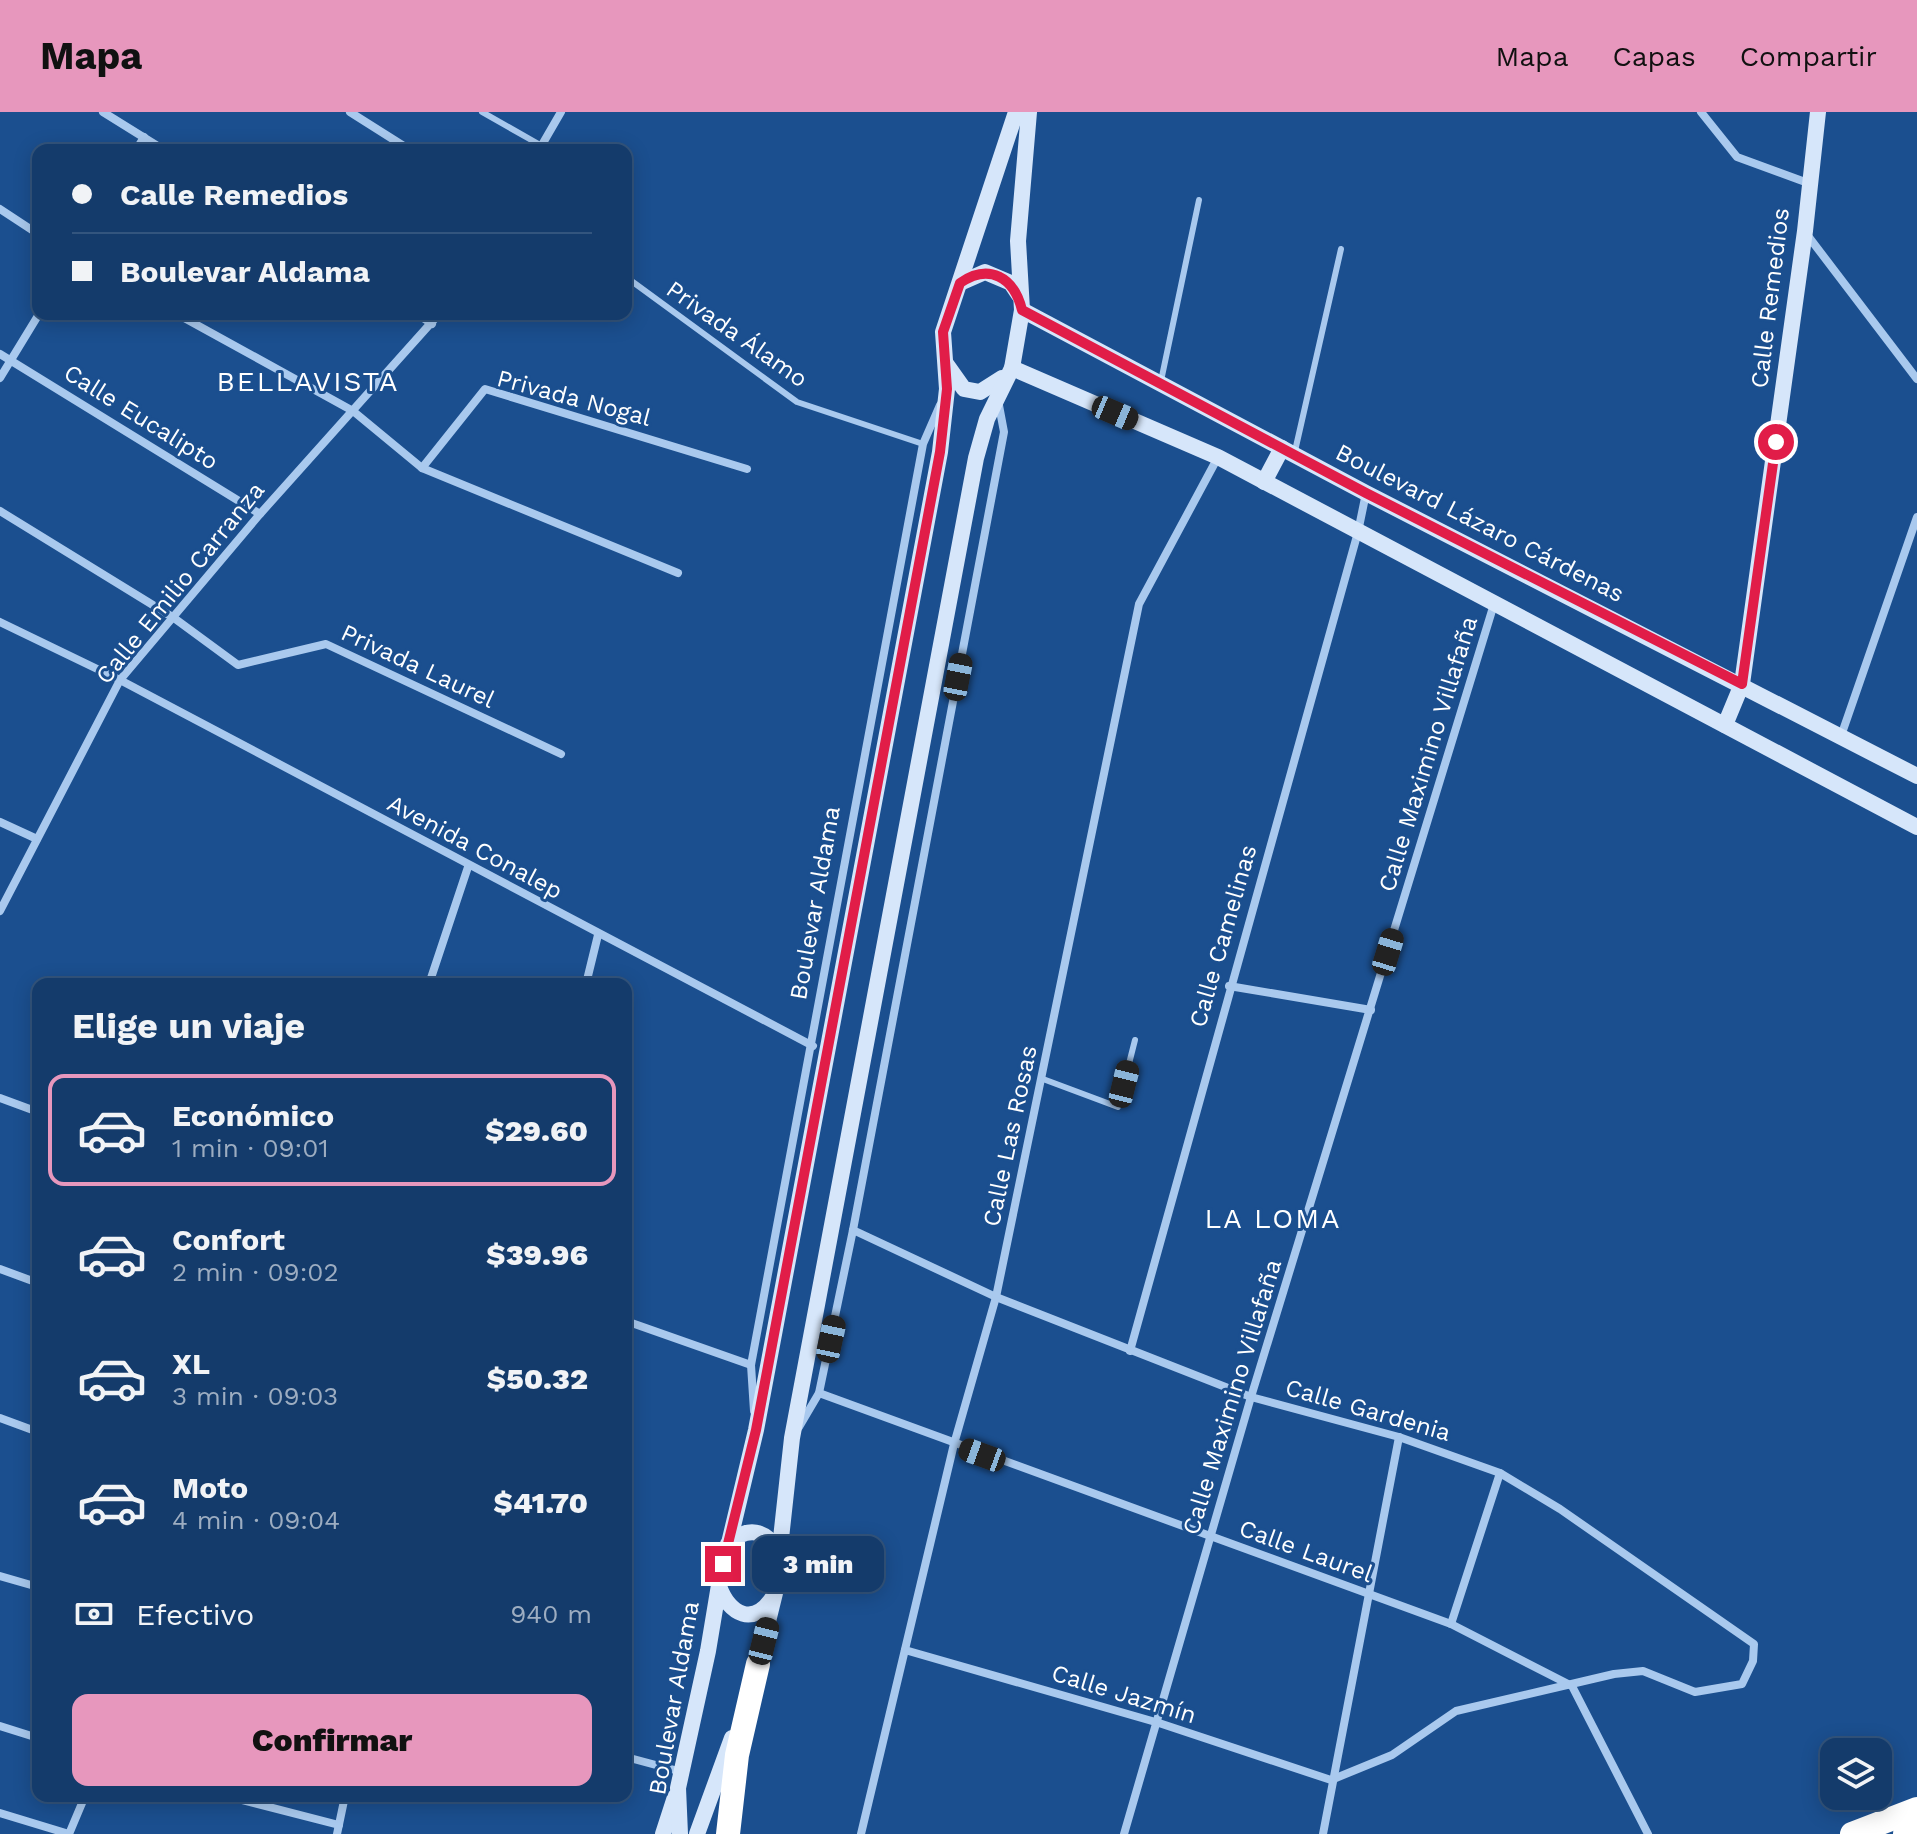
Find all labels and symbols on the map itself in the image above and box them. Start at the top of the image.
street label: Calle Remedios [1745,206,1795,390]
street label: Privada Álamo [661,275,813,393]
street label: Calle Eucalipto [59,358,223,476]
street label: Privada Nogal [494,364,655,432]
district label: BELLAVISTA [217,365,399,398]
car [1088,393,1142,433]
route start [1758,424,1794,460]
street label: Boulevard Lázaro Cárdenas [1331,438,1629,608]
street label: Calle Emilio Carranza [90,476,270,690]
street label: Calle Maximino Villafaña [1373,613,1483,895]
street label: Privada Laurel [337,618,500,714]
car [942,651,974,703]
street label: Avenida Conalep [383,789,567,905]
street label: Boulevar Aldama [784,804,846,1002]
street label: Calle Camelinas [1184,842,1262,1030]
car [1370,926,1406,978]
street label: Calle Las Rosas [977,1043,1043,1229]
car [1107,1058,1141,1110]
district label: LA LOMA [1204,1202,1342,1235]
street label: Calle Maximino Villafaña [1177,1256,1287,1538]
car [814,1313,848,1365]
street label: Calle Gardenia [1282,1373,1454,1447]
car [955,1436,1009,1474]
street label: Calle Laurel [1235,1514,1377,1588]
callout: 3 min [751,1536,883,1592]
route end [705,1546,741,1582]
street label: Boulevar Aldama [643,1599,705,1797]
car [747,1615,781,1667]
street label: Calle Jazmín [1048,1659,1200,1729]

